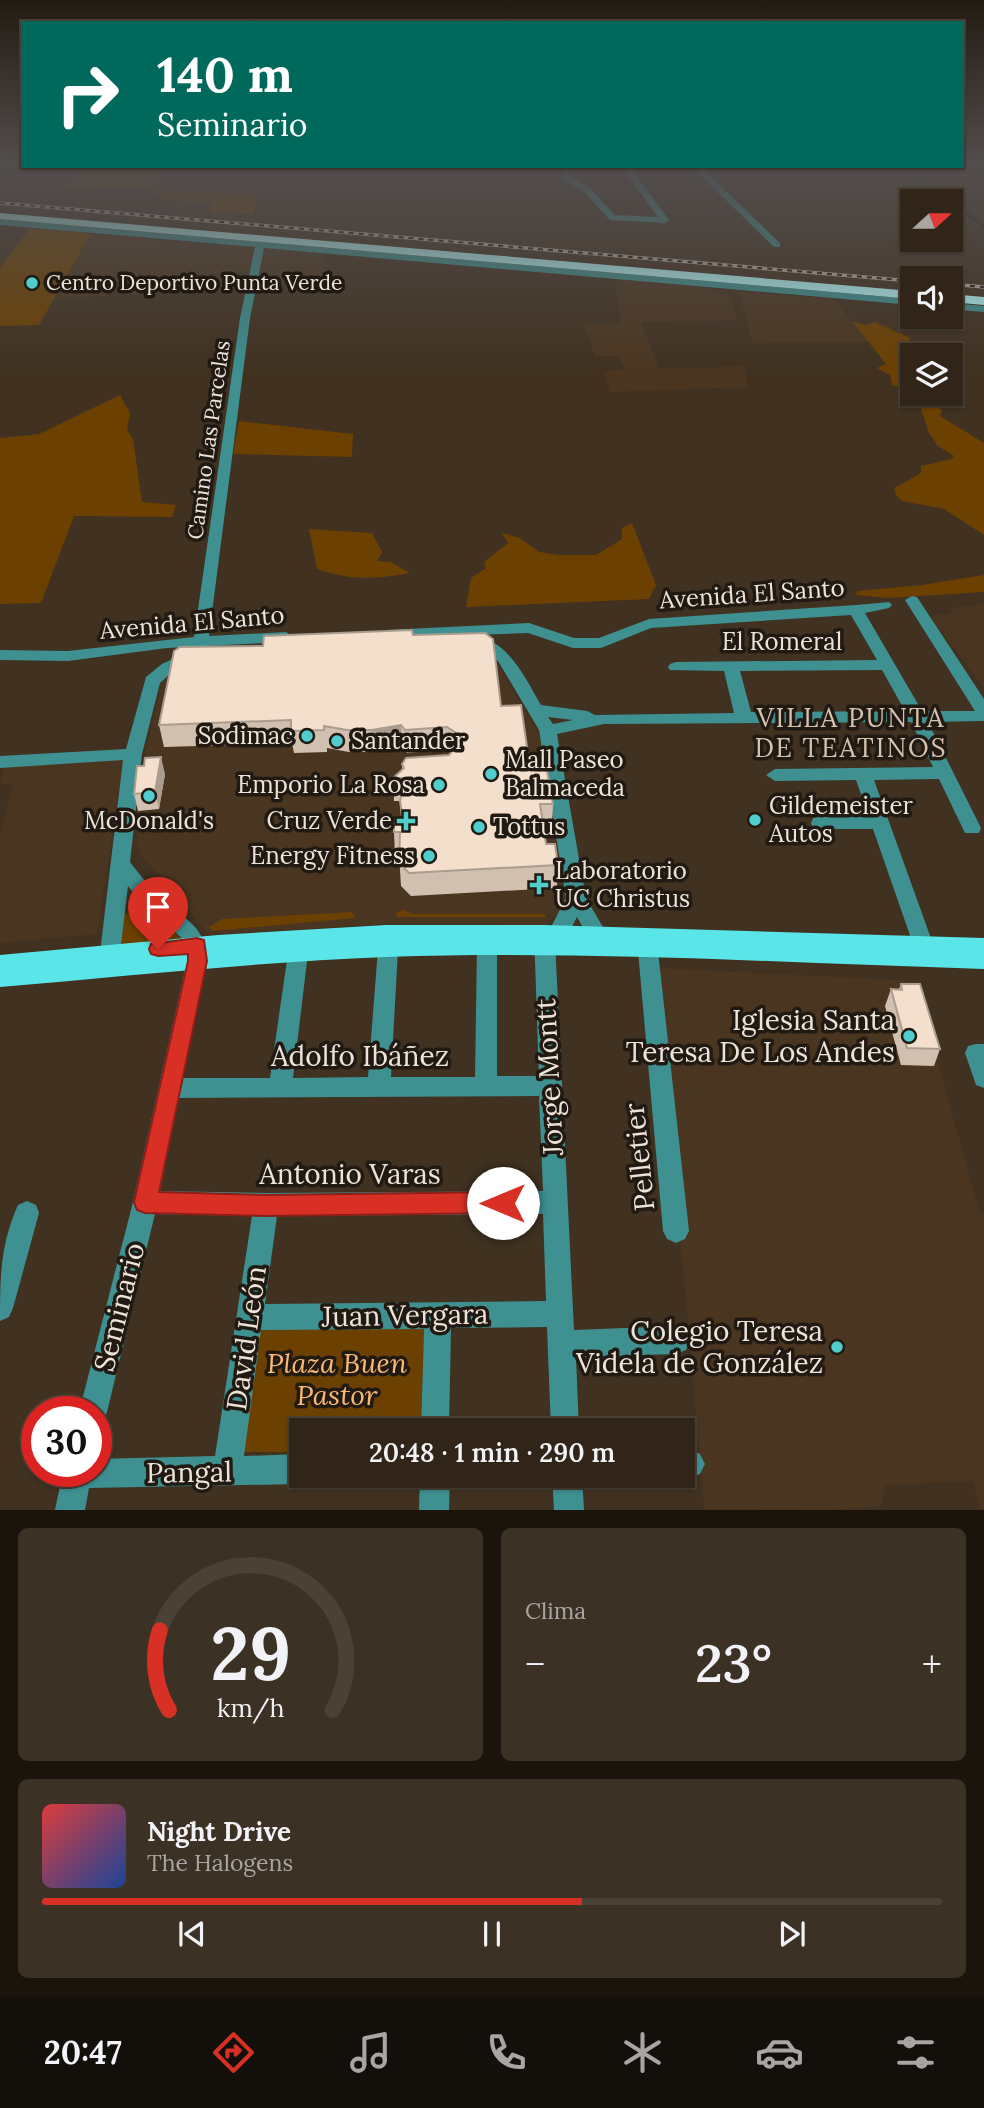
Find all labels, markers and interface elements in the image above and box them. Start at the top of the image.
text: 140 m [157,43,293,105]
icon: right [42,49,133,140]
text: Seminario [157,104,308,145]
north arrow [900,189,962,252]
map controls [900,189,963,406]
button: sound [900,266,963,329]
place label: Centro Deportivo Punta Verde [46,269,342,296]
marker: Centro Deportivo Punta Verde [24,275,40,291]
street label: Camino Las Parcelas [181,339,236,541]
button: layers [900,343,963,406]
street label: Avenida El Santo [657,572,846,615]
street label: Avenida El Santo [97,599,286,646]
street label: El Romeral [722,626,842,657]
district label: VILLA PUNTA DE TEATINOS [754,701,948,764]
place label: Sodimac [198,720,293,751]
place label: Santander [351,725,466,756]
marker: Sodimac [299,728,315,744]
marker: Santander [329,733,345,749]
place label: Mall Paseo Balmaceda [505,744,625,803]
marker: Mall Paseo Balmaceda [483,766,499,782]
place label: Emporio La Rosa [237,769,425,800]
marker: Emporio La Rosa [431,777,447,793]
marker: McDonald's [141,788,157,804]
place label: Gildemeister Autos [768,790,914,849]
place label: McDonald's [84,805,214,836]
place label: Cruz Verde [267,805,392,836]
place label: Tottus [493,811,565,842]
marker: Gildemeister Autos [747,812,763,828]
marker: Cruz Verde [398,813,414,829]
marker: Tottus [471,819,487,835]
place label: Energy Fitness [250,840,415,871]
marker: Energy Fitness [421,848,437,864]
place label: Laboratorio UC Christus [555,855,690,914]
marker: Laboratorio UC Christus [529,875,549,895]
pin [128,877,188,949]
icon: arrive [139,888,177,926]
street label: Jorge Montt [527,997,571,1157]
place label: Iglesia Santa Teresa De Los Andes [626,1002,895,1070]
marker: Iglesia Santa Teresa De Los Andes [901,1028,917,1044]
street label: Adolfo Ibáñez [270,1038,449,1074]
street label: Pelletier [615,1101,663,1213]
street label: Antonio Varas [258,1156,441,1192]
position arrow [466,1166,540,1240]
street label: Seminario [86,1239,152,1375]
street label: David León [218,1263,274,1413]
street label: Juan Vergara [320,1296,489,1334]
place label: Colegio Teresa Videla de González [575,1313,823,1381]
marker: Colegio Teresa Videla de González [829,1339,845,1355]
park label: Plaza Buen Pastor [267,1345,407,1413]
speed limit sign: 30 [21,1396,112,1487]
text: 20:48 · 1 min · 290 m [369,1436,615,1469]
street label: Pangal [146,1453,232,1491]
text: Clima [525,1596,586,1625]
text: 29 [210,1608,291,1701]
text: 23° [695,1630,772,1696]
text: − [525,1640,545,1688]
text: + [922,1640,942,1688]
text: km/h [217,1692,284,1724]
text: Night Drive [147,1815,291,1848]
text: The Halogens [147,1848,293,1877]
icon: previous [173,1915,211,1953]
icon: pause [473,1915,511,1953]
icon: next [773,1915,811,1953]
icon: directions [209,2028,258,2077]
icon: music [346,2028,395,2077]
icon: phone [482,2028,531,2077]
icon: climate [618,2028,667,2077]
icon: car [755,2028,804,2077]
icon: filters [891,2028,940,2077]
text: 20:47 [44,2032,122,2073]

